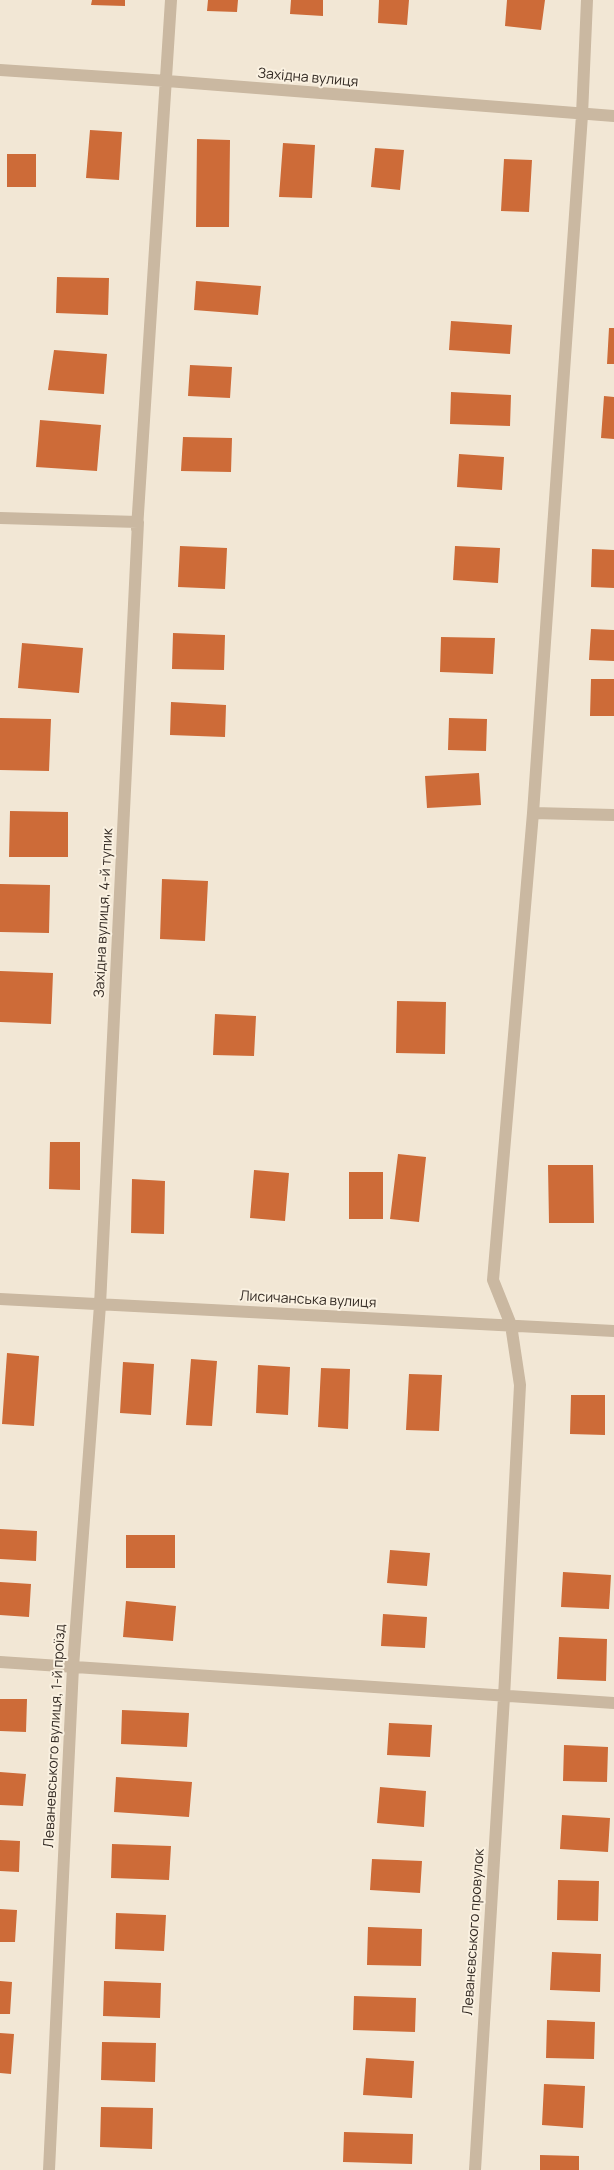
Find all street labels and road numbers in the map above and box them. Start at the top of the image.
street label: Західна вулиця [257,65,359,91]
street label: Західна вулиця, 4-й тупик [91,828,117,998]
street label: Лисичанська вулиця [239,1288,377,1312]
street label: Леваневського вулиця, 1-й проїзд [41,1624,69,1848]
street label: Леванєвського провулок [460,1848,488,2016]

